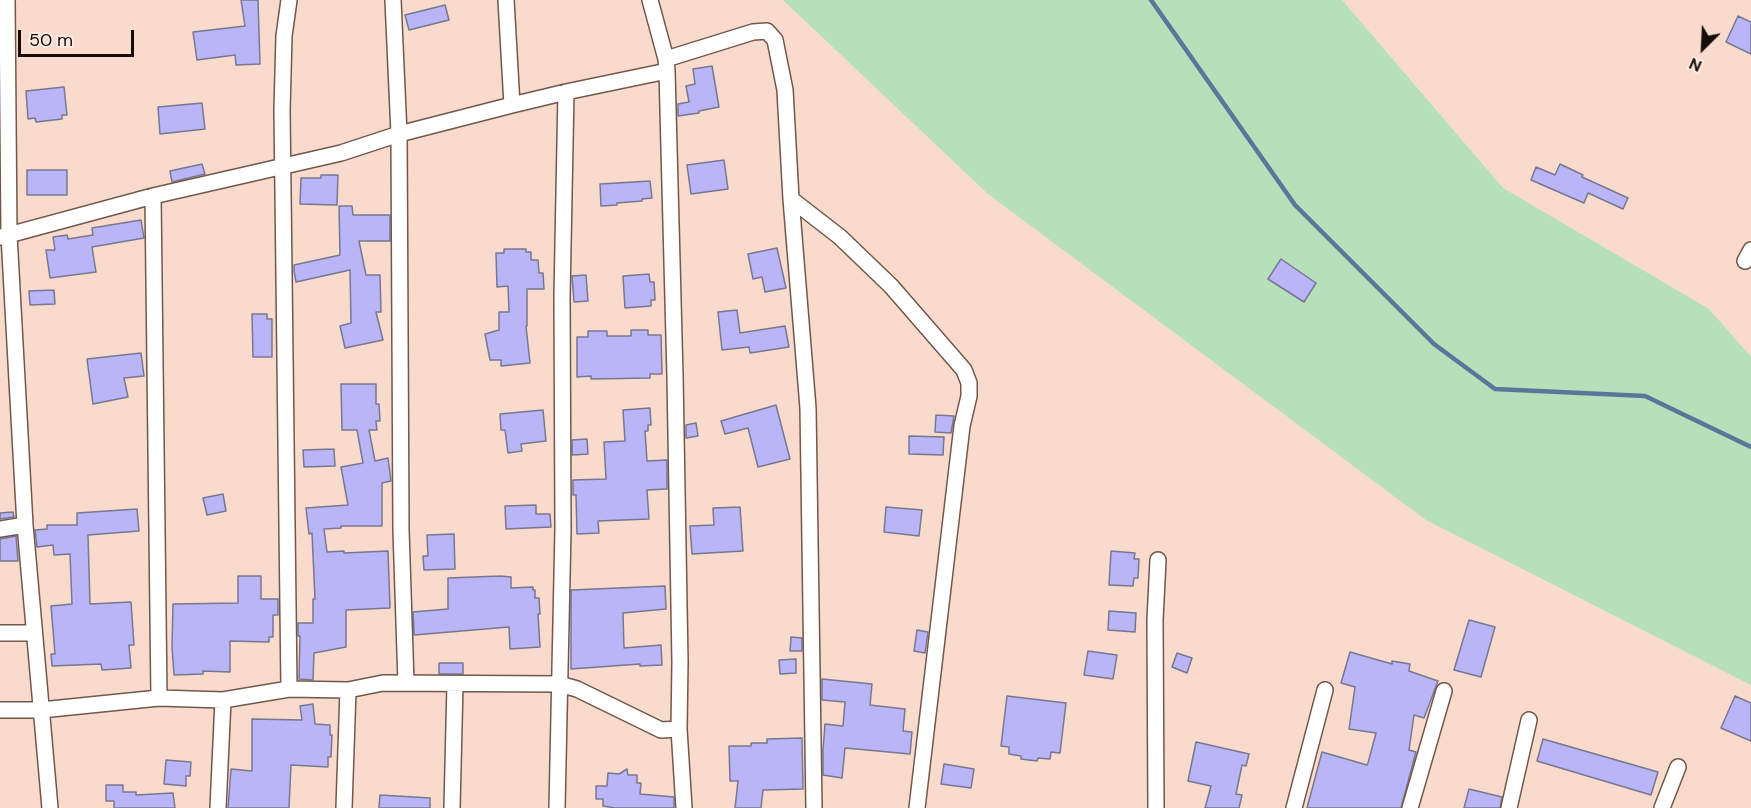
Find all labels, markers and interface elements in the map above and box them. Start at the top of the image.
scale bar [21,18,136,56]
north arrow [1673,18,1733,78]
text: 50 m [29,28,73,52]
text: N [1686,53,1705,77]

